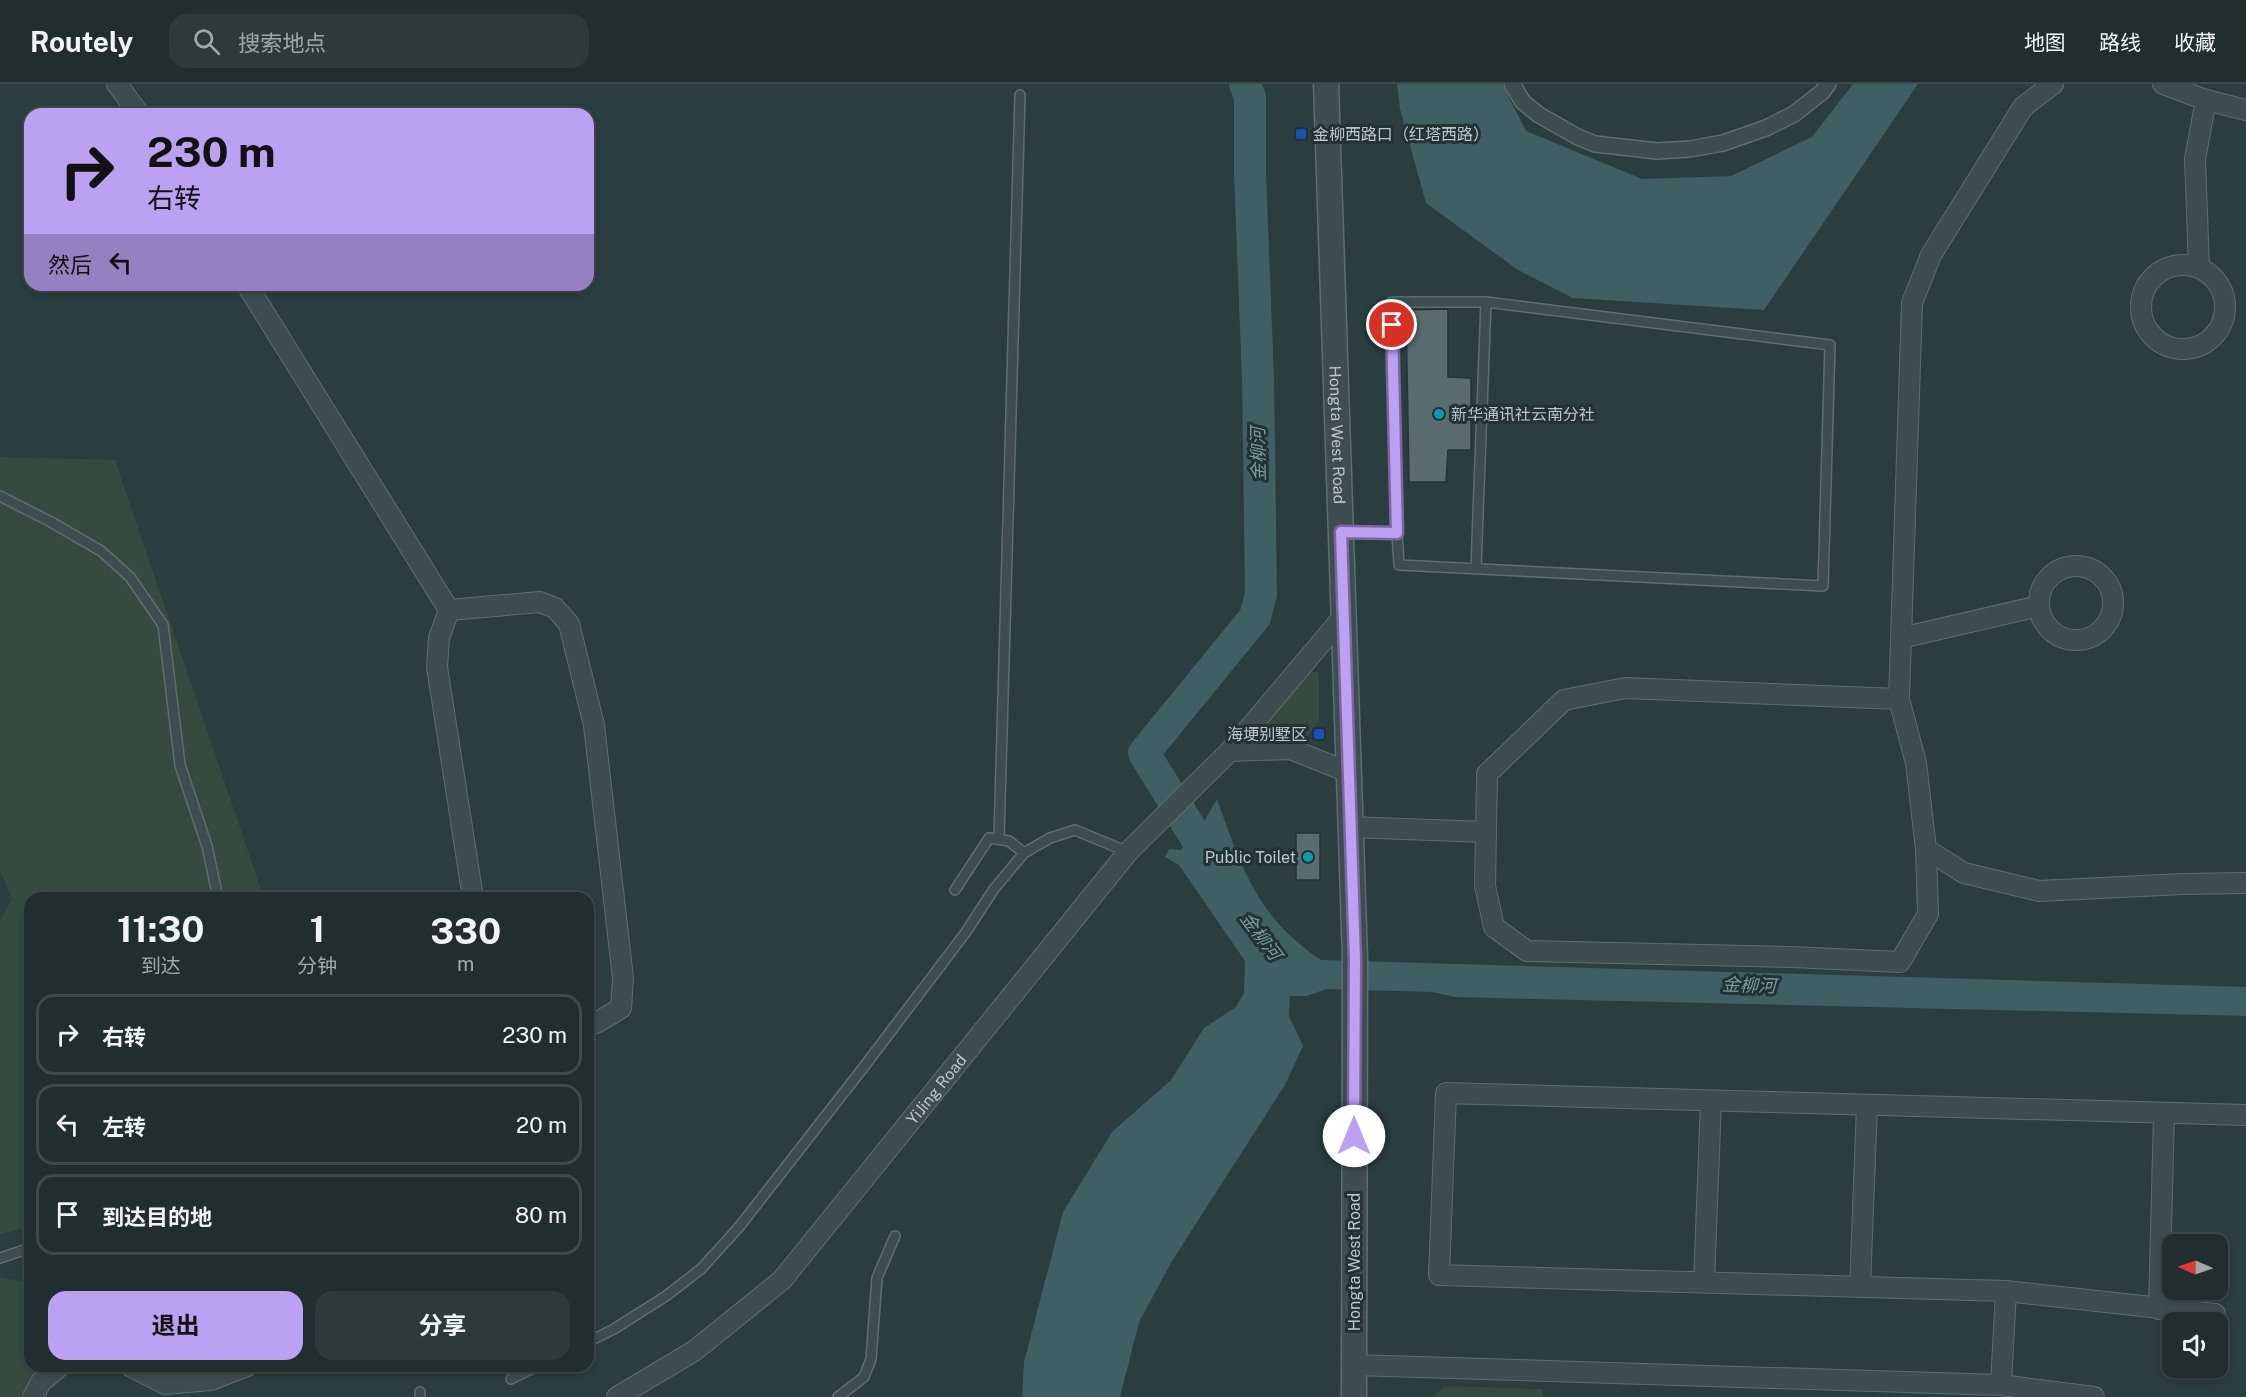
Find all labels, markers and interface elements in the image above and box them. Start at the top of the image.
search box [169,14,589,68]
text: Routely [30,25,133,58]
icon: search [190,25,223,58]
text: 搜索地点 [238,30,326,56]
text: 地图 [2024,30,2066,55]
text: 路线 [2099,30,2141,55]
text: 收藏 [2174,30,2216,55]
place label: 金柳西路口（红塔西路） [1313,125,1489,144]
text: 230 m [147,127,276,176]
marker: 金柳西路口（红塔西路） [1294,127,1308,141]
icon: right [48,132,126,210]
text: 右转 [147,182,201,214]
icon: left [104,246,137,279]
text: 然后 [48,252,92,278]
pin [1366,299,1417,350]
icon: arrive [1375,308,1408,341]
street label: Hongta West Road [1326,365,1349,504]
place label: 新华通讯社云南分社 [1451,405,1595,424]
marker: 新华通讯社云南分社 [1432,407,1446,421]
water label: 金柳河 [1247,424,1269,481]
place label: 海埂别墅区 [1227,725,1307,744]
marker: 海埂别墅区 [1312,727,1326,741]
place label: Public Toilet [1205,848,1296,867]
marker: Public Toilet [1301,850,1315,864]
text: 11:30 [117,908,204,950]
text: 1 [310,908,325,950]
water label: 金柳河 [1236,908,1287,966]
text: 330 [430,910,501,952]
text: m [457,952,474,976]
text: 到达 [141,954,181,978]
text: 分钟 [297,954,337,978]
water label: 金柳河 [1722,974,1779,997]
icon: right [51,1018,84,1051]
text: 230 m [502,1022,567,1048]
text: 右转 [102,1024,146,1050]
street label: YiJing Road [902,1050,970,1128]
position arrow [1322,1104,1386,1168]
icon: left [51,1108,84,1141]
text: 20 m [516,1112,567,1138]
text: 左转 [102,1114,146,1140]
street label: Hongta West Road [1345,1193,1364,1331]
icon: arrive [51,1198,84,1231]
text: 80 m [515,1202,567,1228]
text: 到达目的地 [102,1204,212,1230]
north arrow [2162,1234,2228,1300]
map controls [2162,1234,2228,1378]
button: 退出 [48,1291,303,1360]
button: 分享 [315,1291,570,1360]
button: sound [2162,1312,2228,1378]

